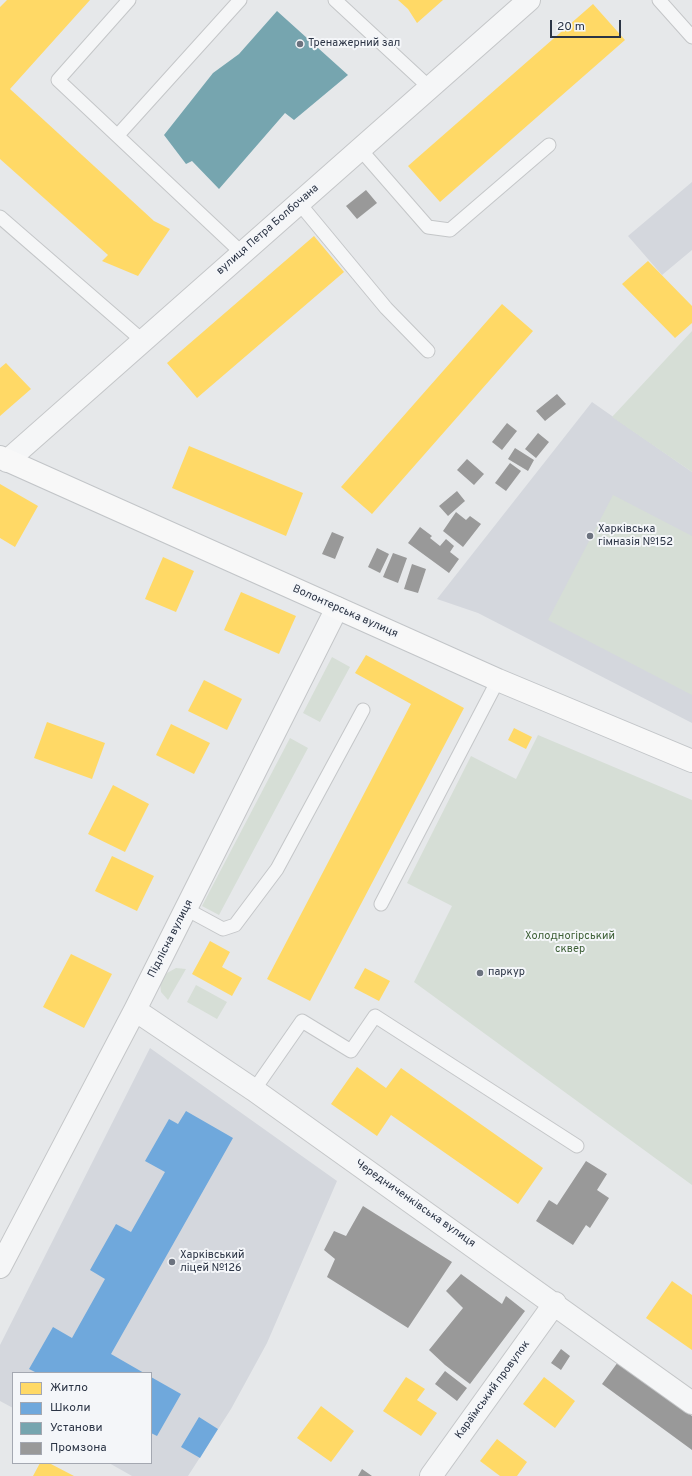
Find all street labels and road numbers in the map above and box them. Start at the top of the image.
street label: вулиця Петра Болбочана [214,182,322,278]
street label: Волонтерська вулиця [290,583,400,641]
street label: Підлісна вулиця [146,898,196,980]
street label: Чередниченківська вулиця [352,1157,478,1251]
street label: Караїмський провулок [453,1338,533,1442]

